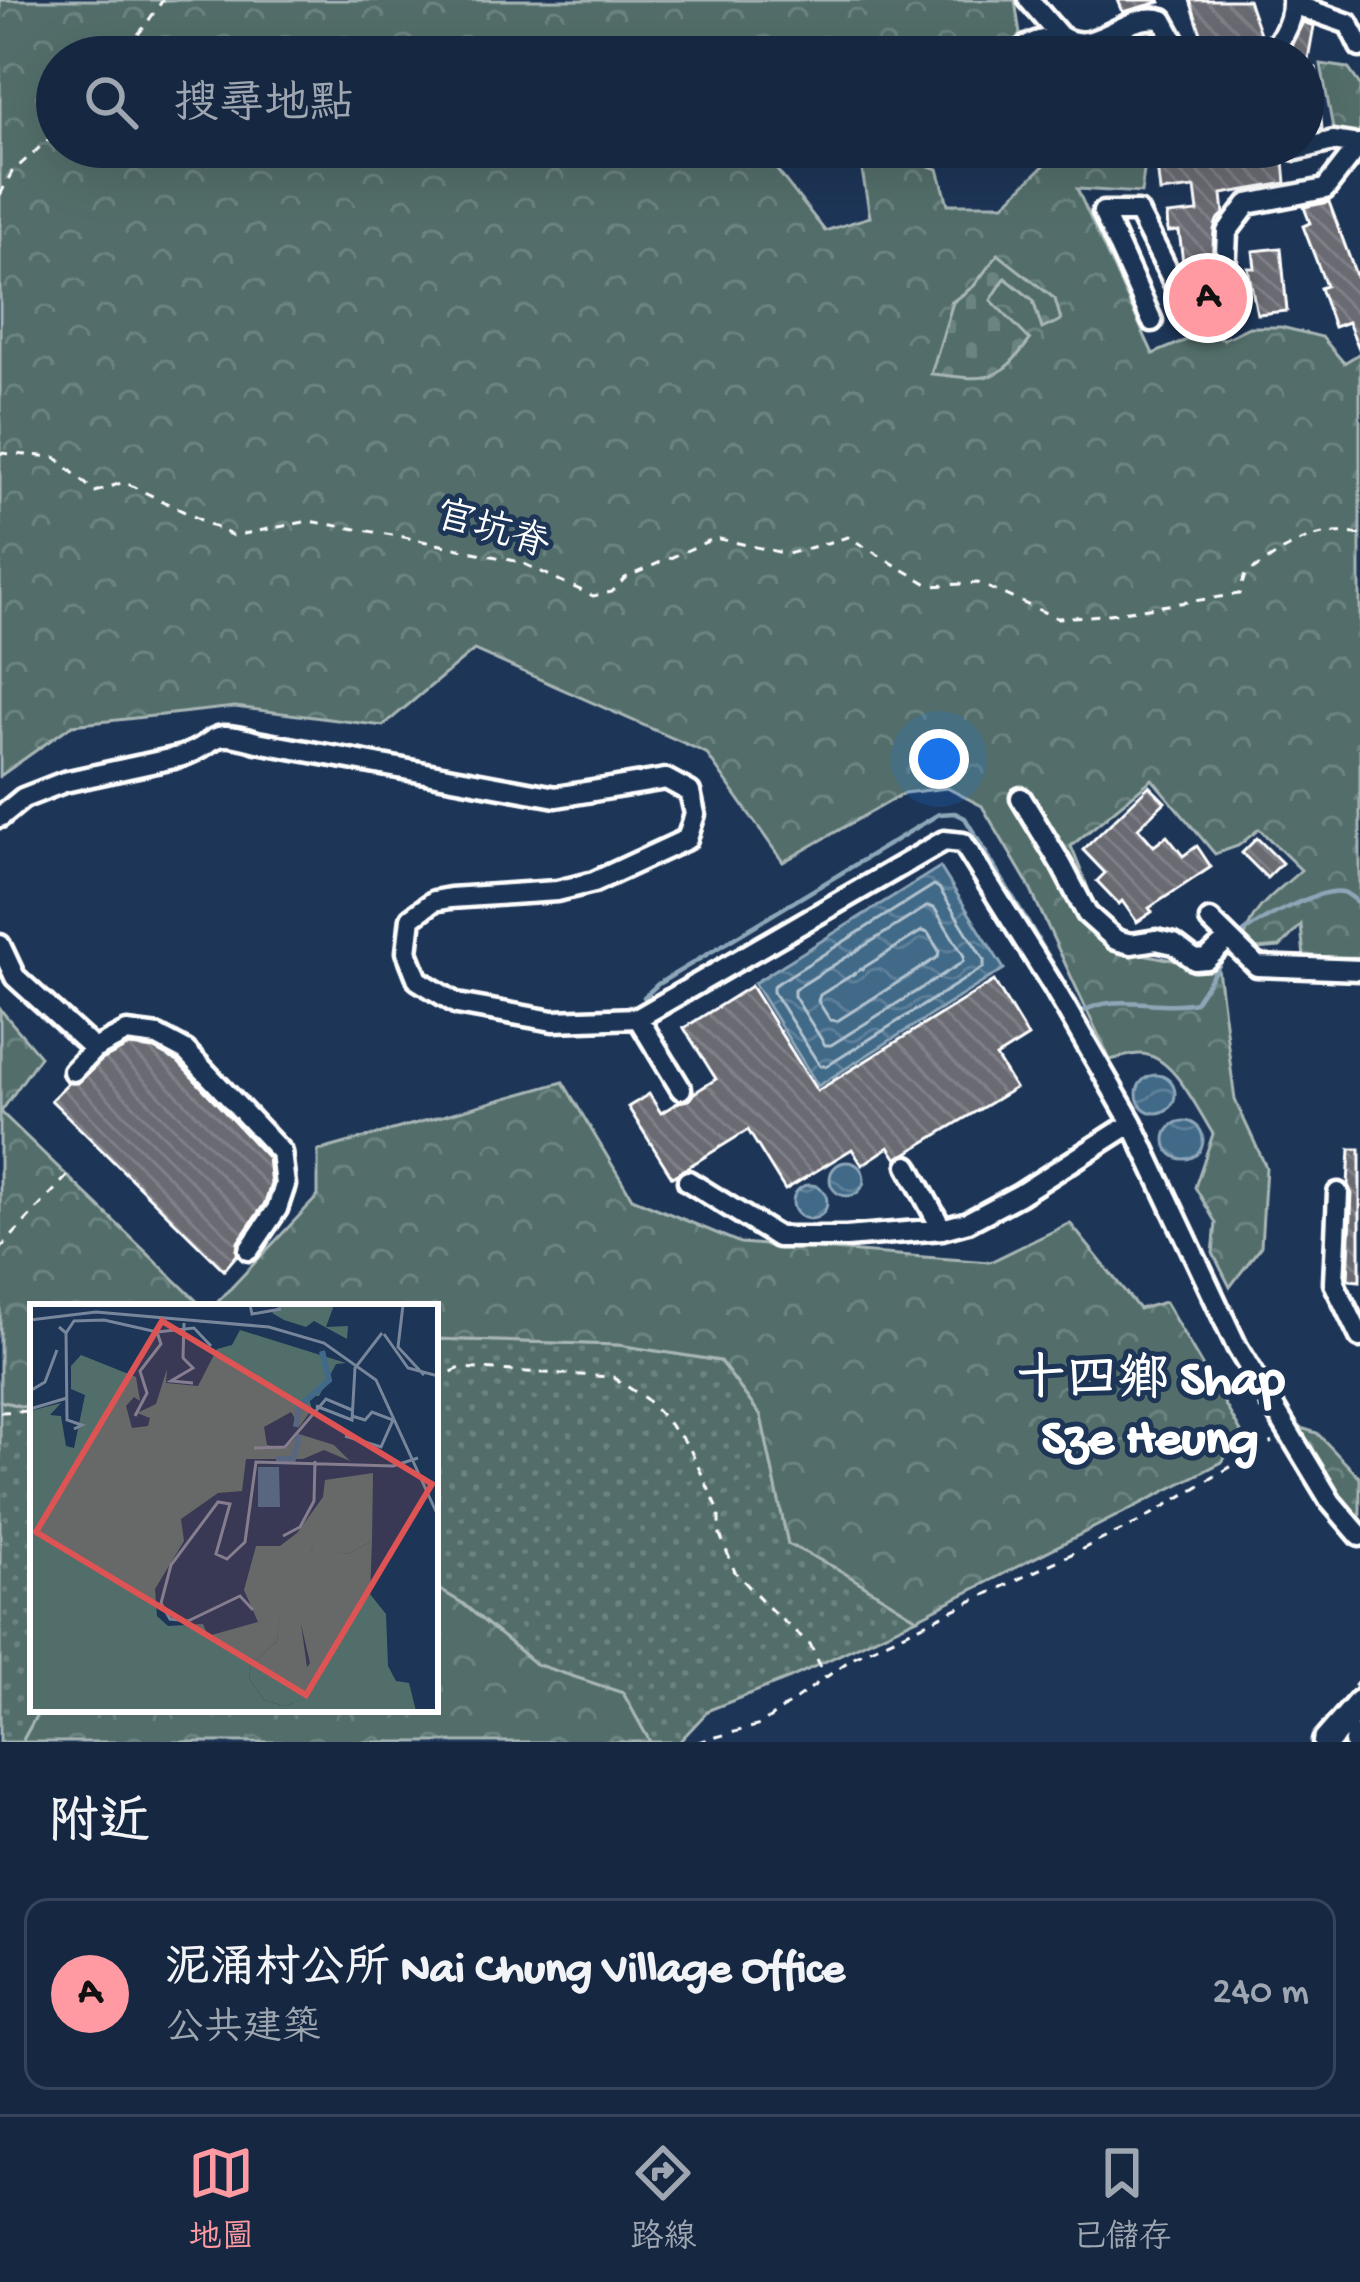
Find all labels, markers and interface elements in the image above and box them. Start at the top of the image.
search box [36,36,1324,168]
icon: search [78,69,144,135]
text: 搜尋地點 [174,81,354,134]
pin: A [1169,253,1247,343]
street label: 官坑脊 [429,492,555,571]
your location [909,729,969,789]
inset map [30,1304,438,1712]
district label: 十四鄉 Shap Sze Heung [1015,1351,1286,1473]
text: 附近 [48,1797,150,1857]
text: 泥涌村公所 Nai Chung Village Office [165,1945,845,1998]
text: A [78,1971,102,2017]
text: 240 m [1212,1971,1309,2017]
text: 公共建築 [165,2008,321,2054]
tab: 地圖 [188,2140,254,2259]
tab: 路線 [630,2140,696,2259]
tab: 已儲存 [1073,2140,1172,2259]

